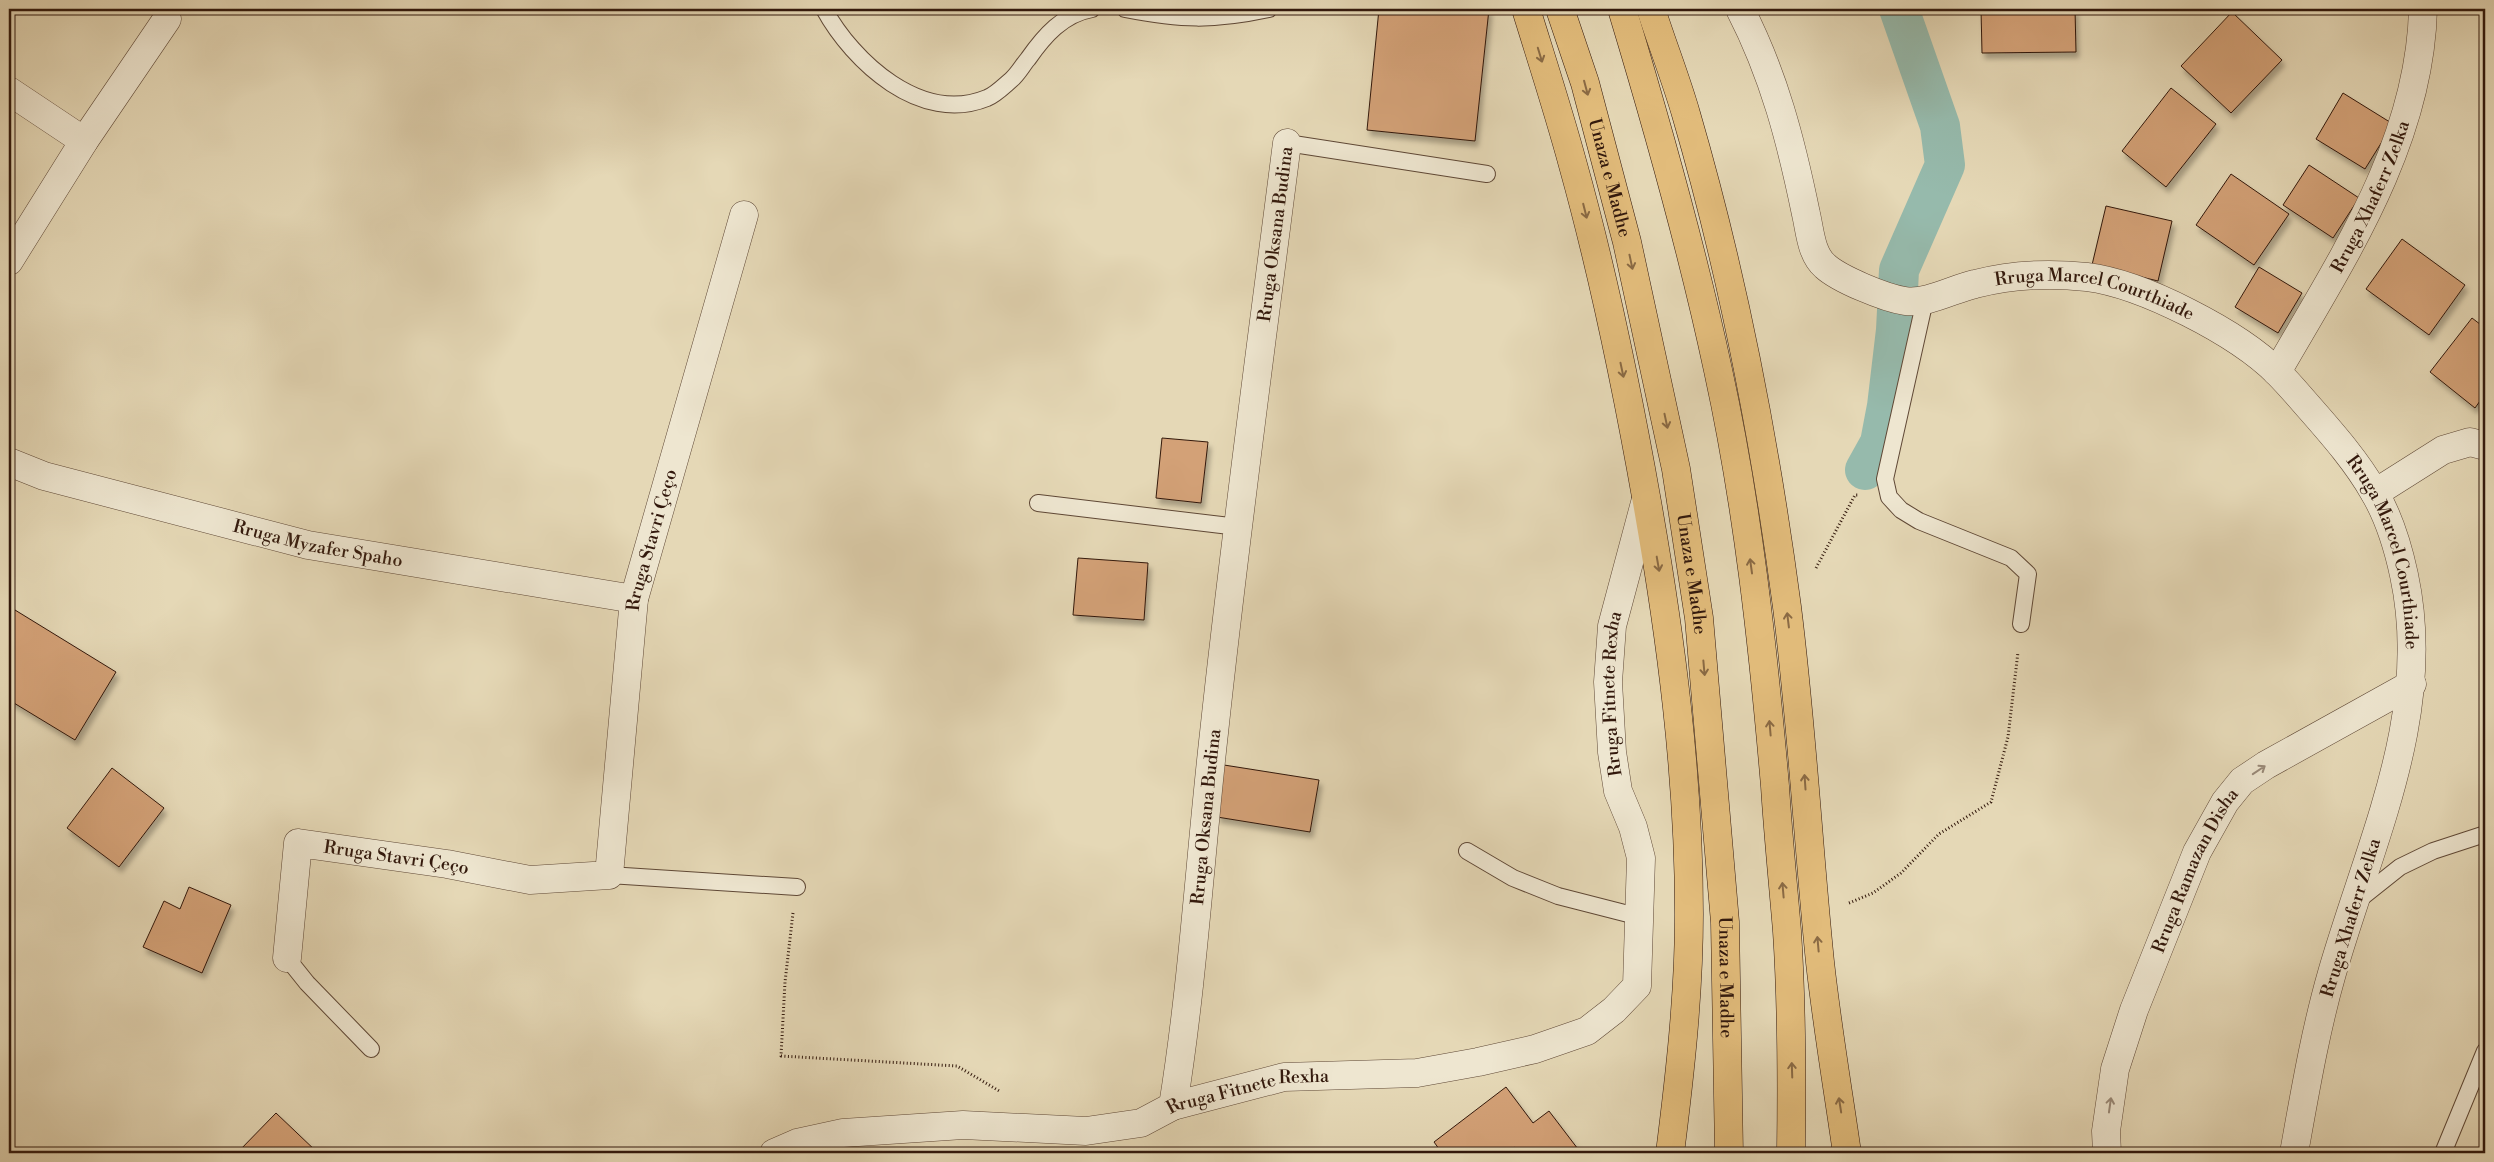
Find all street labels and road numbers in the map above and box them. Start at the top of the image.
street label: Unaza e Madhe [1583,116,1637,240]
street label: Rruga Xhaferr Zelka [2325,117,2415,277]
street label: Rruga Oksana Budina [1253,144,1298,323]
street label: Rruga Marcel Courthiade [1993,263,2198,325]
street label: Rruga Marcel Courthiade [2341,450,2423,650]
street label: Rruga Stavri Çeço [621,467,682,612]
street label: Unaza e Madhe [1672,512,1712,635]
street label: Rruga Myzafer Spaho [231,514,405,572]
street label: Rruga Fitnete Rexha [1596,608,1627,778]
street label: Rruga Oksana Budina [1186,727,1226,906]
street label: Rruga Ramazan Disha [2146,782,2244,956]
street label: Rruga Stavri Çeço [322,835,471,880]
street label: Rruga Xhaferr Zelka [2316,835,2386,1000]
street label: Unaza e Madhe [1713,916,1739,1039]
street label: Rruga Fitnete Rexha [1162,1064,1330,1119]

